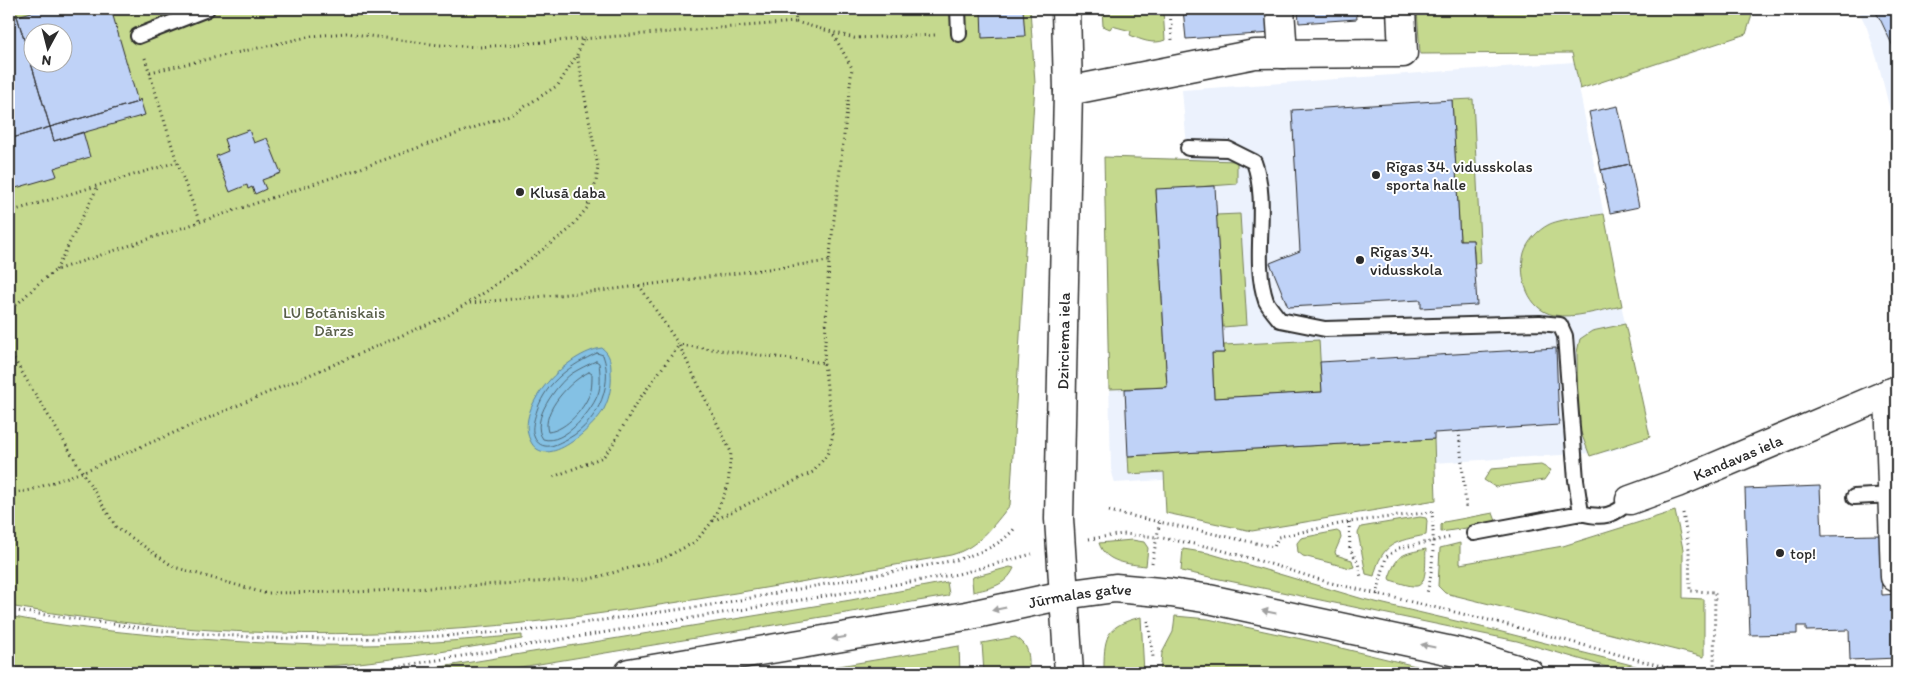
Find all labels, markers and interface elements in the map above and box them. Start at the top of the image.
north arrow [22,22,72,72]
text: N [41,51,52,69]
place label: Rīgas 34. vidusskolas sporta halle [1386,157,1533,194]
marker: Rīgas 34. vidusskolas sporta halle [1370,169,1382,181]
place label: Klusā daba [530,183,607,202]
marker: Klusā daba [514,186,526,198]
place label: Rīgas 34. vidusskola [1370,242,1443,279]
marker: Rīgas 34. vidusskola [1354,254,1366,266]
street label: Dzirciema iela [1053,291,1074,390]
park label: LU Botāniskais Dārzs [283,303,385,340]
street label: Kandavas iela [1691,430,1786,485]
place label: top! [1790,544,1816,563]
marker: top! [1774,547,1786,559]
street label: Jūrmalas gatve [1026,579,1133,612]
one-way arrow [991,605,1007,613]
one-way arrow [1261,608,1276,616]
one-way arrow [831,634,847,642]
one-way arrow [1420,642,1435,650]

